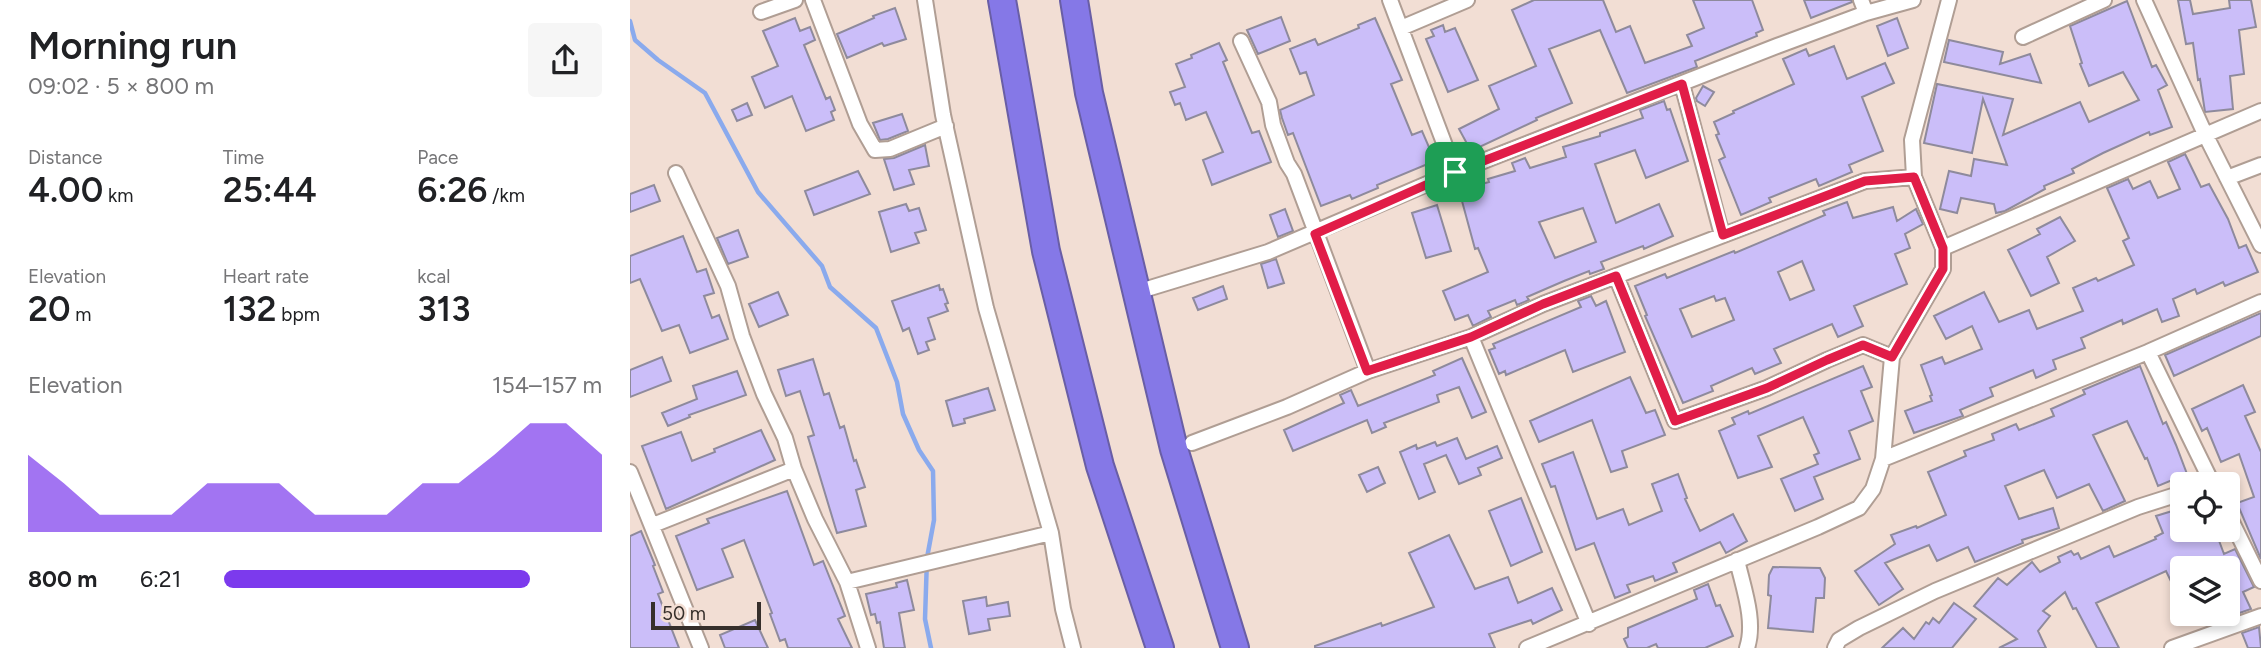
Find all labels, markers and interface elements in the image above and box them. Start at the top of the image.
text: Morning run [28,23,237,69]
button: share [528,23,602,97]
text: 09:02 · 5 × 800 m [28,72,214,100]
pin [1425,142,1485,202]
text: Distance [28,146,102,169]
text: Time [223,146,264,169]
text: Pace [417,146,458,169]
icon: arrive [1436,153,1474,191]
text: 4.00 [28,169,103,211]
text: 25:44 [223,169,317,211]
text: 6:26 [417,169,487,211]
text: km [103,184,133,207]
text: /km [487,184,525,207]
text: Elevation [28,265,106,288]
text: Heart rate [223,265,309,288]
text: kcal [417,265,451,288]
text: 20 [28,288,71,330]
text: 132 [223,288,277,330]
text: 313 [417,288,471,330]
text: m [71,303,91,326]
text: bpm [277,303,320,326]
text: Elevation [28,371,123,399]
text: 154–157 m [492,371,602,399]
map controls [2170,472,2240,626]
button: locate [2170,472,2240,542]
button: layers [2170,556,2240,626]
text: 800 m [28,565,97,593]
text: 6:21 [140,565,181,593]
scale bar [651,599,761,631]
text: 50 m [662,602,706,625]

